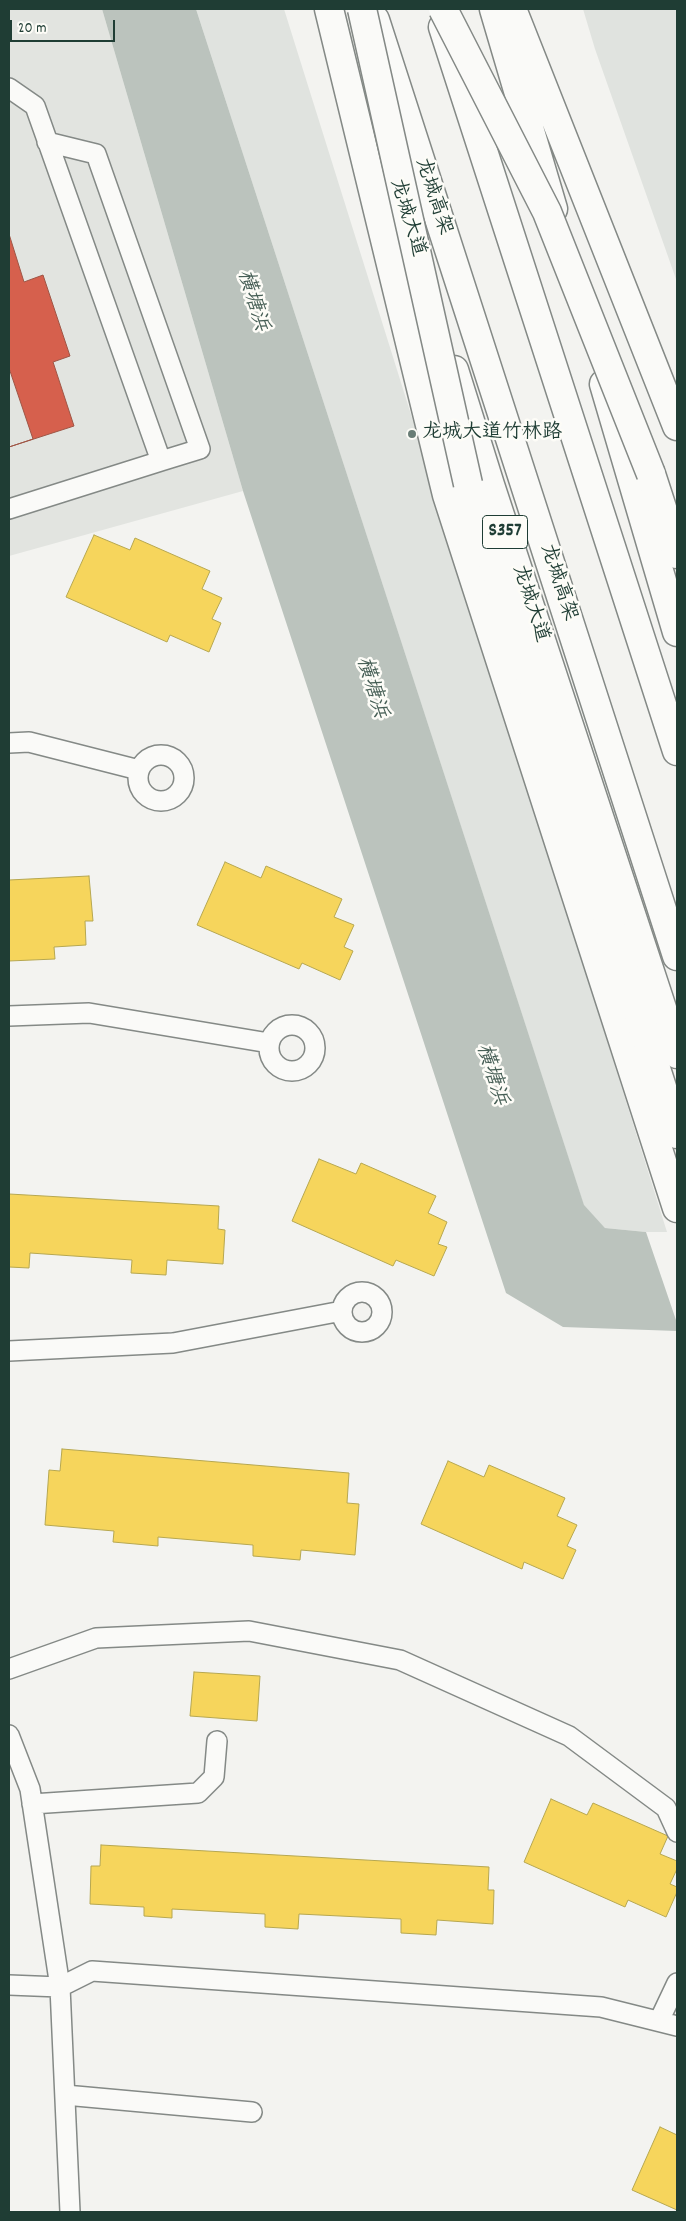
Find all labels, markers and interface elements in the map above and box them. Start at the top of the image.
scale bar [12,10,118,42]
text: 20 m [18,18,46,40]
street label: 龙城高架 [408,155,456,239]
street label: 龙城大道 [383,176,429,260]
water label: 横塘浜 [230,267,272,335]
place label: 龙城大道竹林路 [422,422,562,446]
marker: 龙城大道竹林路 [406,428,418,440]
road number: S357 [482,516,528,548]
street label: 龙城高架 [533,541,581,625]
street label: 龙城大道 [505,562,553,646]
water label: 横塘浜 [349,654,391,722]
water label: 横塘浜 [469,1041,511,1109]

